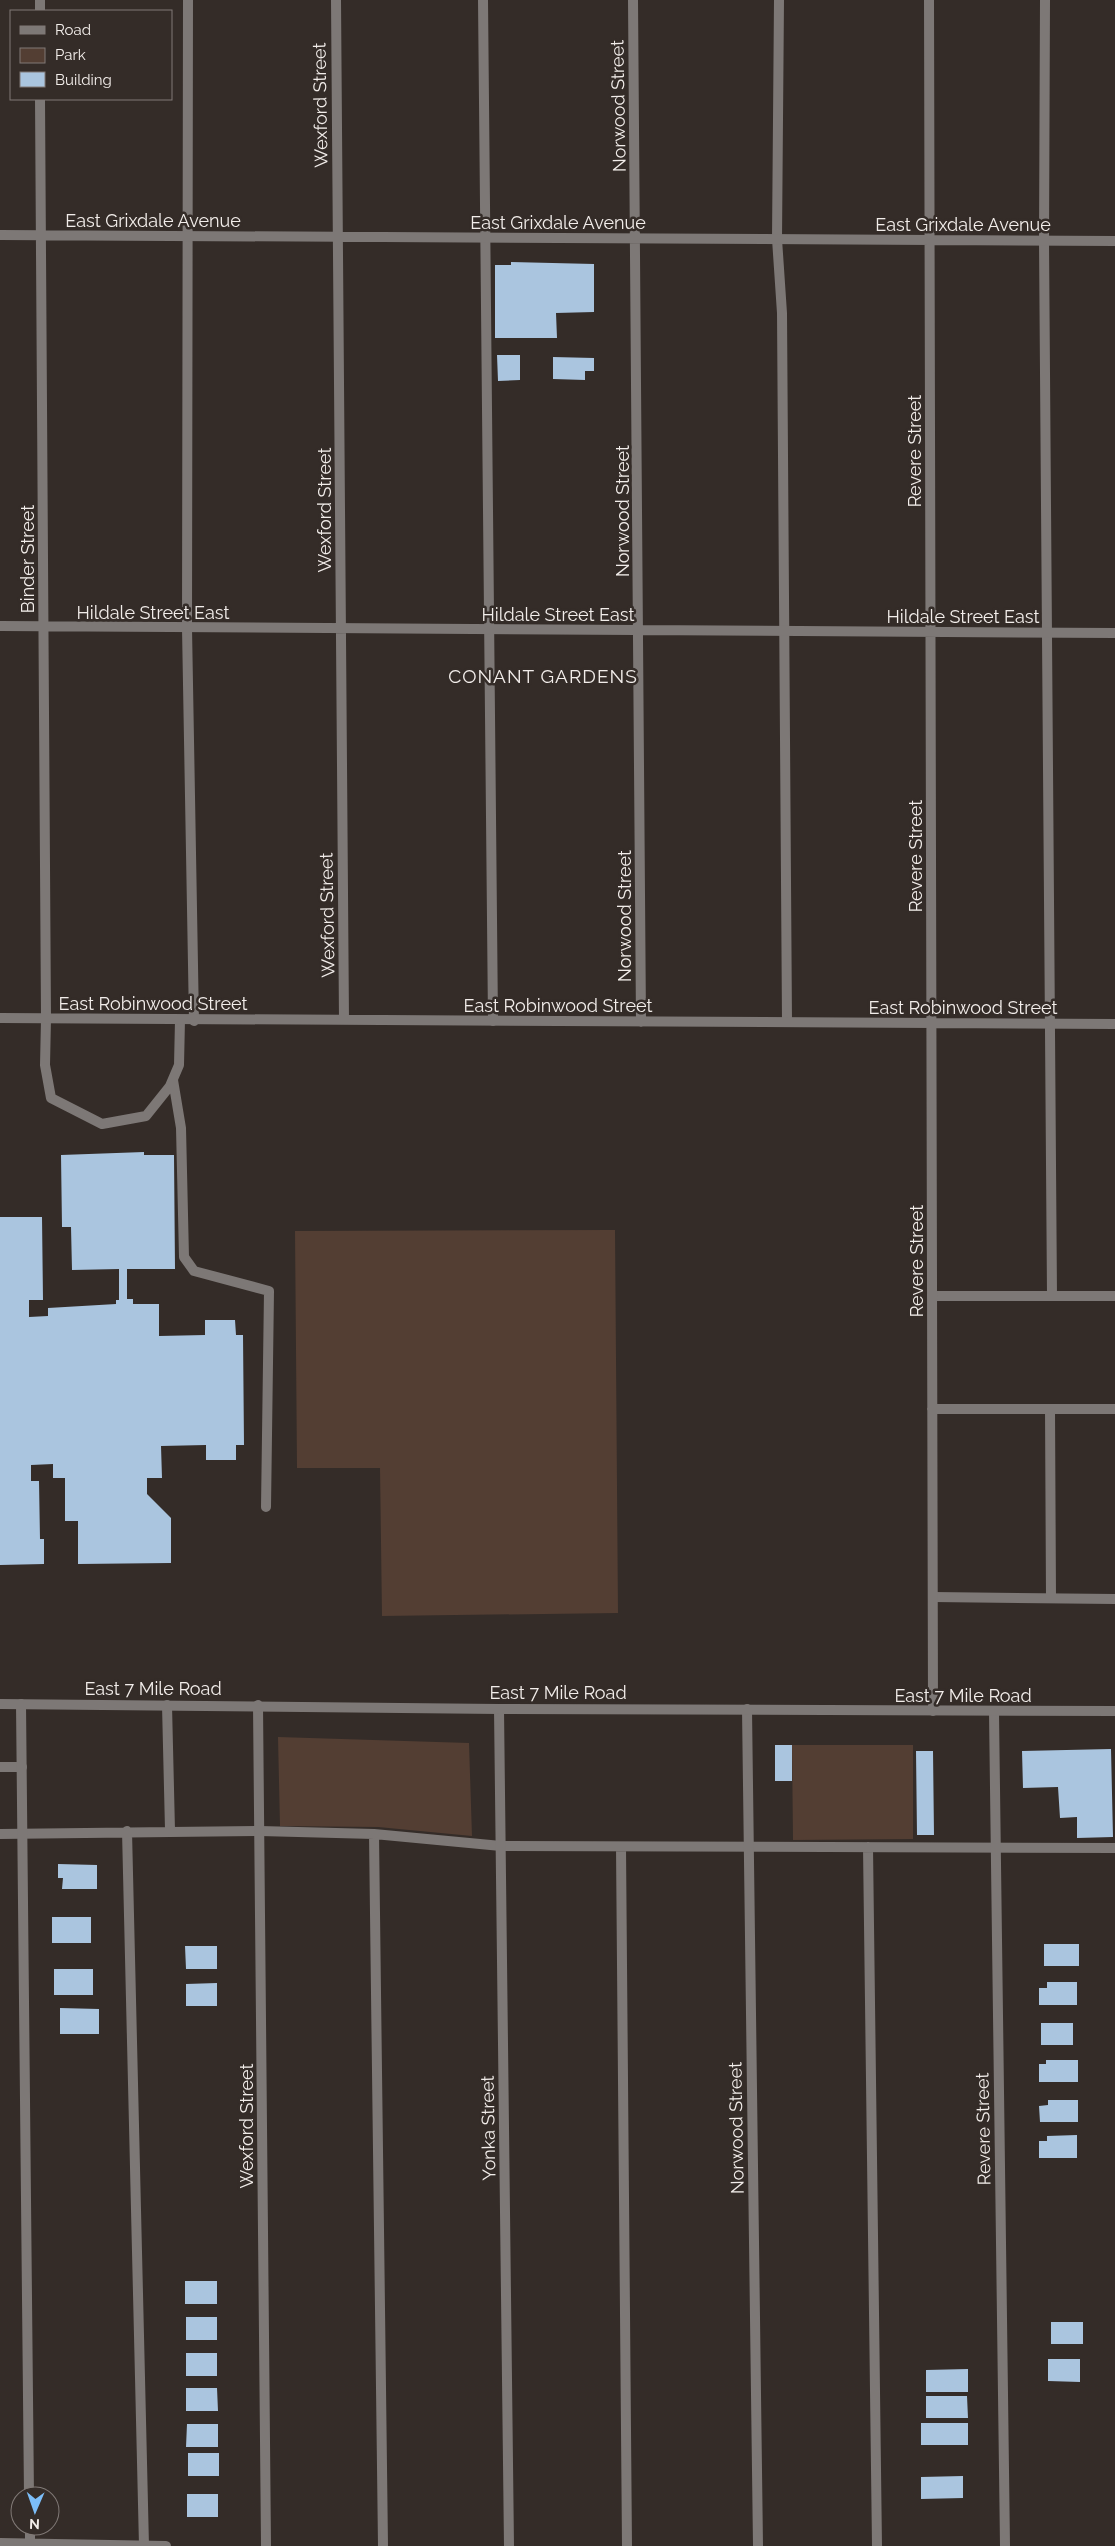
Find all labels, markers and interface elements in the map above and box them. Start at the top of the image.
legend [10,10,172,100]
text: Road [55,21,91,39]
street label: Norwood Street [606,40,630,172]
street label: Wexford Street [308,42,332,168]
text: Park [55,46,86,64]
text: Building [55,71,112,89]
street label: East Grixdale Avenue [65,210,241,231]
street label: East Grixdale Avenue [470,212,646,233]
street label: East Grixdale Avenue [875,214,1051,235]
street label: Revere Street [904,395,925,507]
street label: Norwood Street [612,445,633,577]
street label: Wexford Street [314,447,335,573]
street label: Binder Street [17,505,38,613]
street label: Hildale Street East [76,602,230,623]
street label: Hildale Street East [481,604,635,625]
street label: Hildale Street East [886,606,1040,627]
district label: CONANT GARDENS [448,665,638,687]
street label: Revere Street [905,800,926,912]
street label: Norwood Street [614,850,635,982]
street label: Wexford Street [315,852,339,978]
street label: East Robinwood Street [59,993,247,1014]
street label: East Robinwood Street [464,995,652,1016]
street label: East Robinwood Street [869,997,1057,1018]
street label: Revere Street [906,1205,927,1317]
street label: East 7 Mile Road [84,1678,222,1699]
street label: East 7 Mile Road [489,1682,627,1703]
street label: East 7 Mile Road [894,1685,1032,1706]
street label: Norwood Street [724,2062,748,2194]
street label: Wexford Street [236,2063,257,2189]
street label: Revere Street [972,2072,994,2186]
street label: Yonka Street [477,2075,499,2181]
north arrow [10,2486,60,2536]
text: N [29,2516,40,2532]

